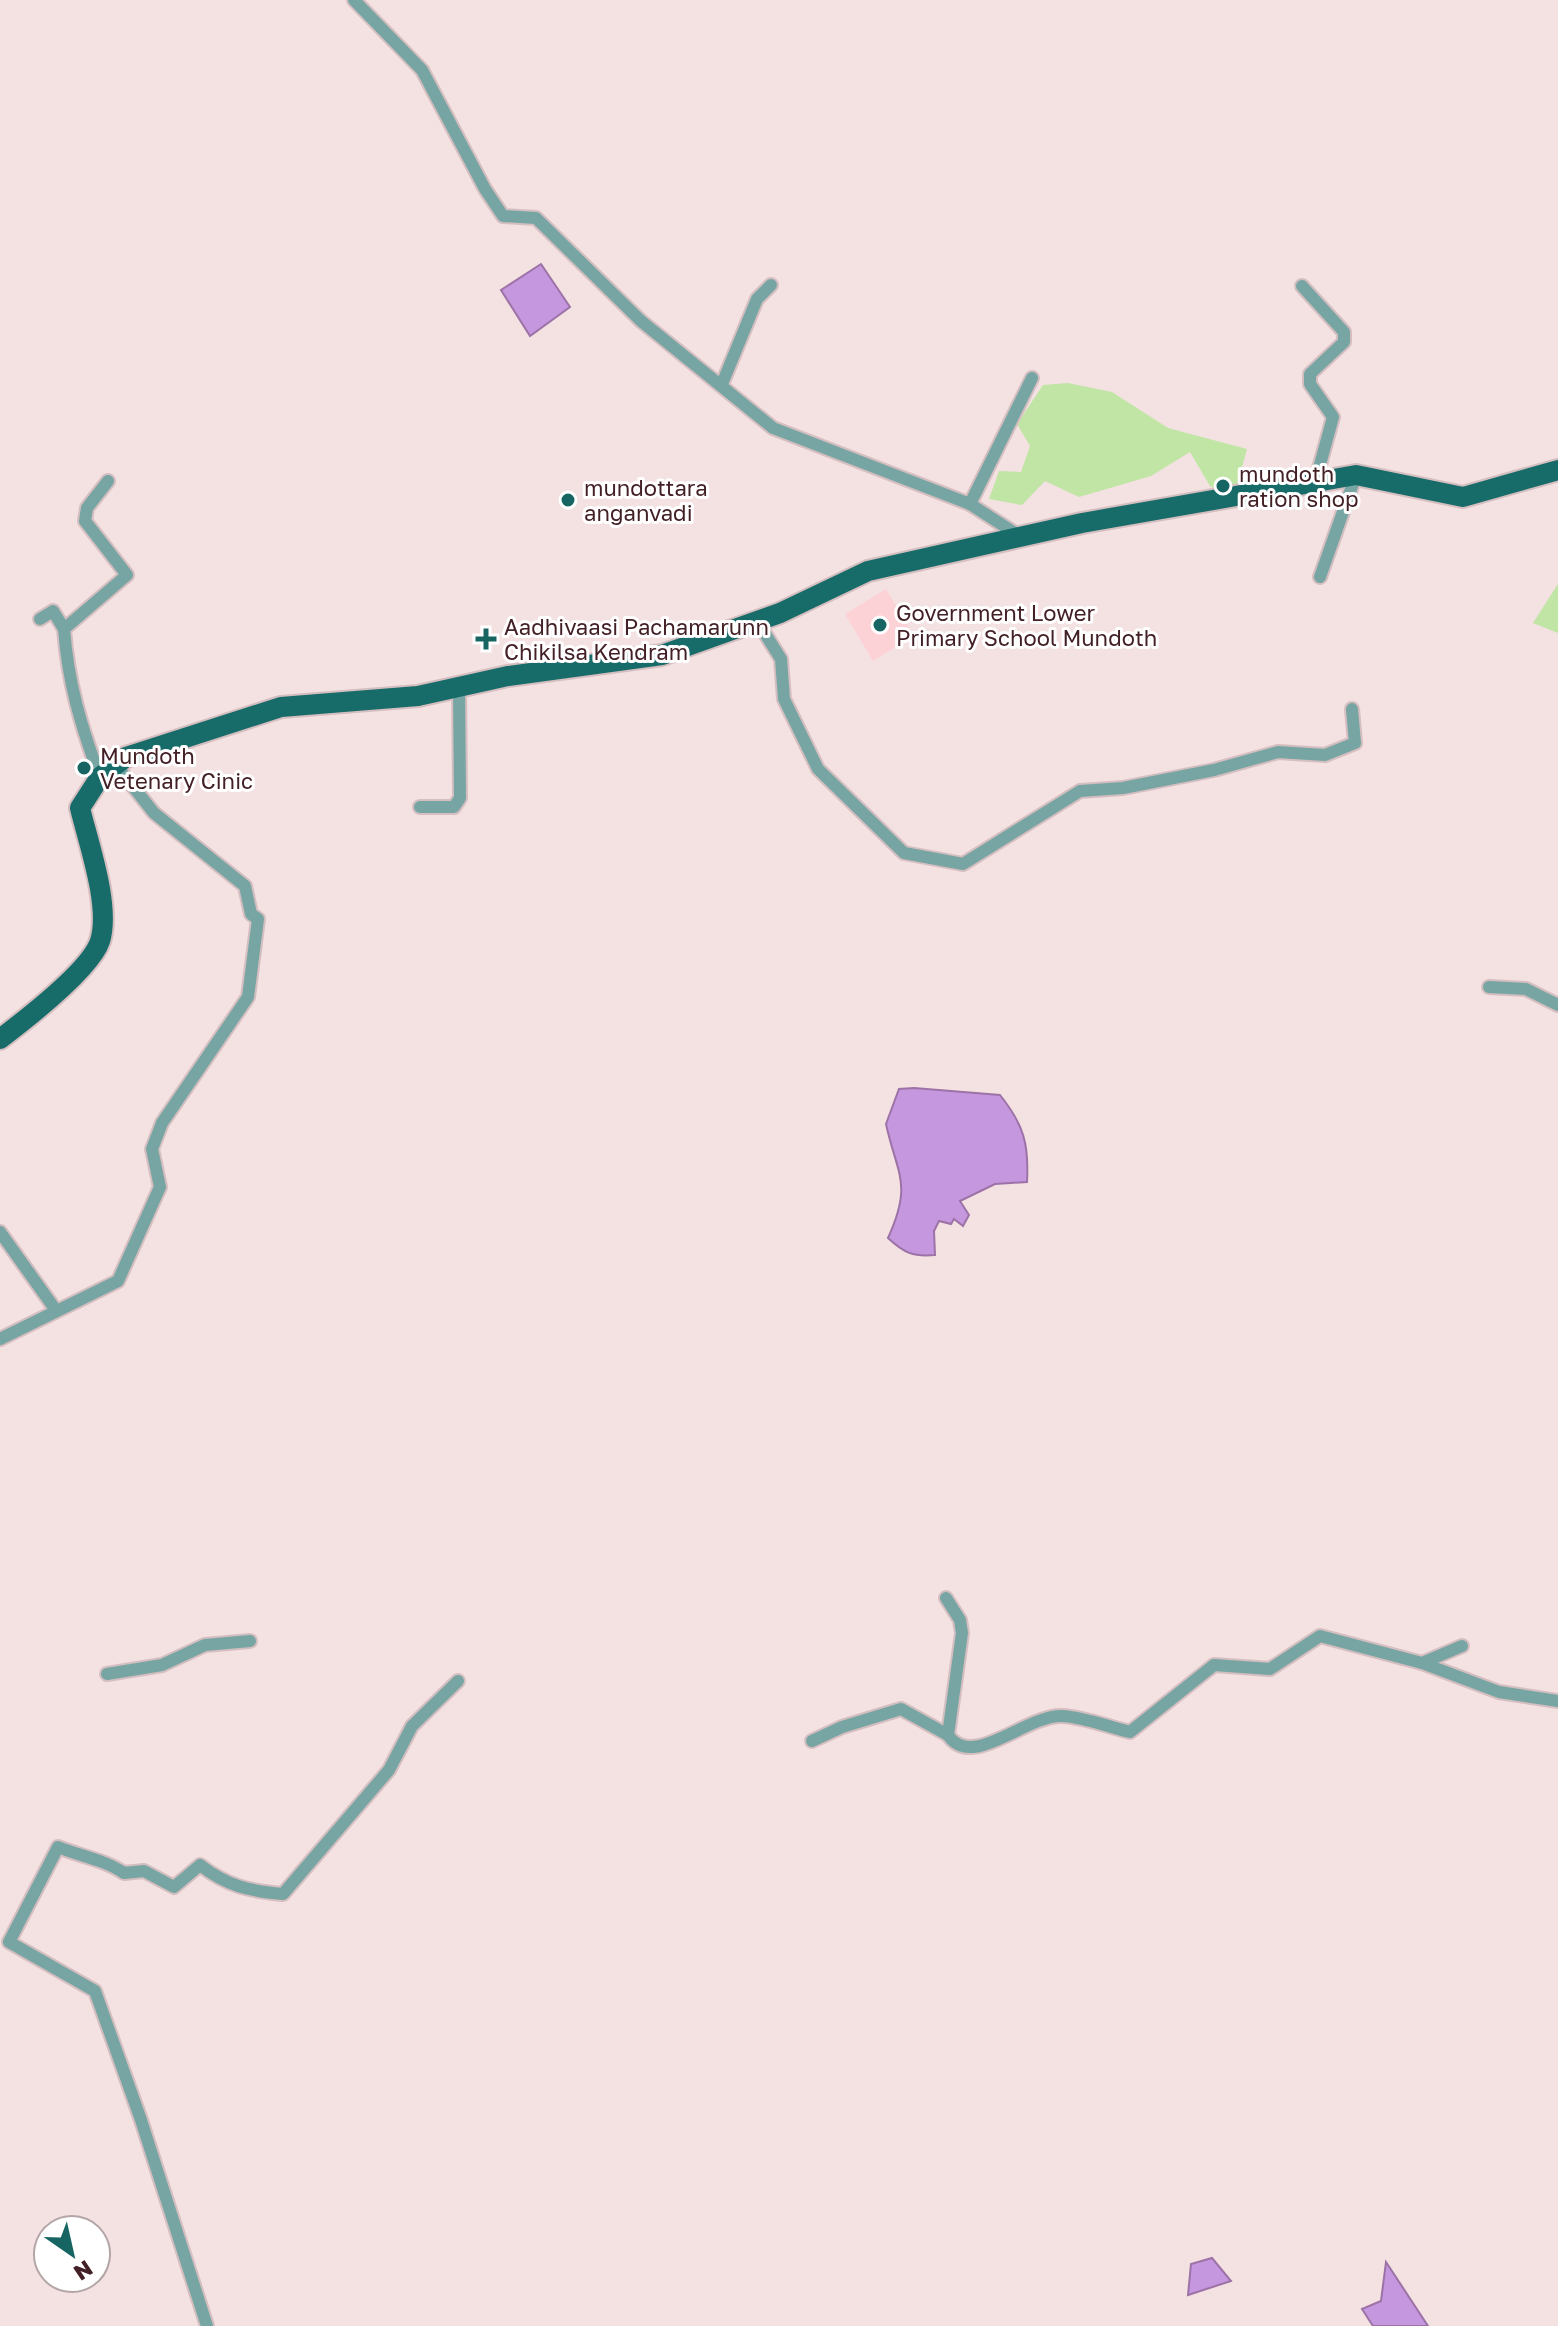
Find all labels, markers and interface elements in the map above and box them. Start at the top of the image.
place label: mundoth ration shop [1239,460,1358,512]
place label: mundottara anganvadi [584,474,708,526]
marker: mundoth ration shop [1214,477,1232,495]
marker: mundottara anganvadi [559,491,577,509]
place label: Government Lower Primary School Mundoth [896,599,1157,651]
place label: Aadhivaasi Pachamarunn Chikilsa Kendram [504,613,769,665]
marker: Government Lower Primary School Mundoth [871,616,889,634]
marker: Aadhivaasi Pachamarunn Chikilsa Kendram [475,628,497,650]
place label: Mundoth Vetenary Cinic [100,742,253,794]
marker: Mundoth Vetenary Cinic [75,759,93,777]
north arrow [32,2214,112,2294]
text: N [69,2255,98,2287]

